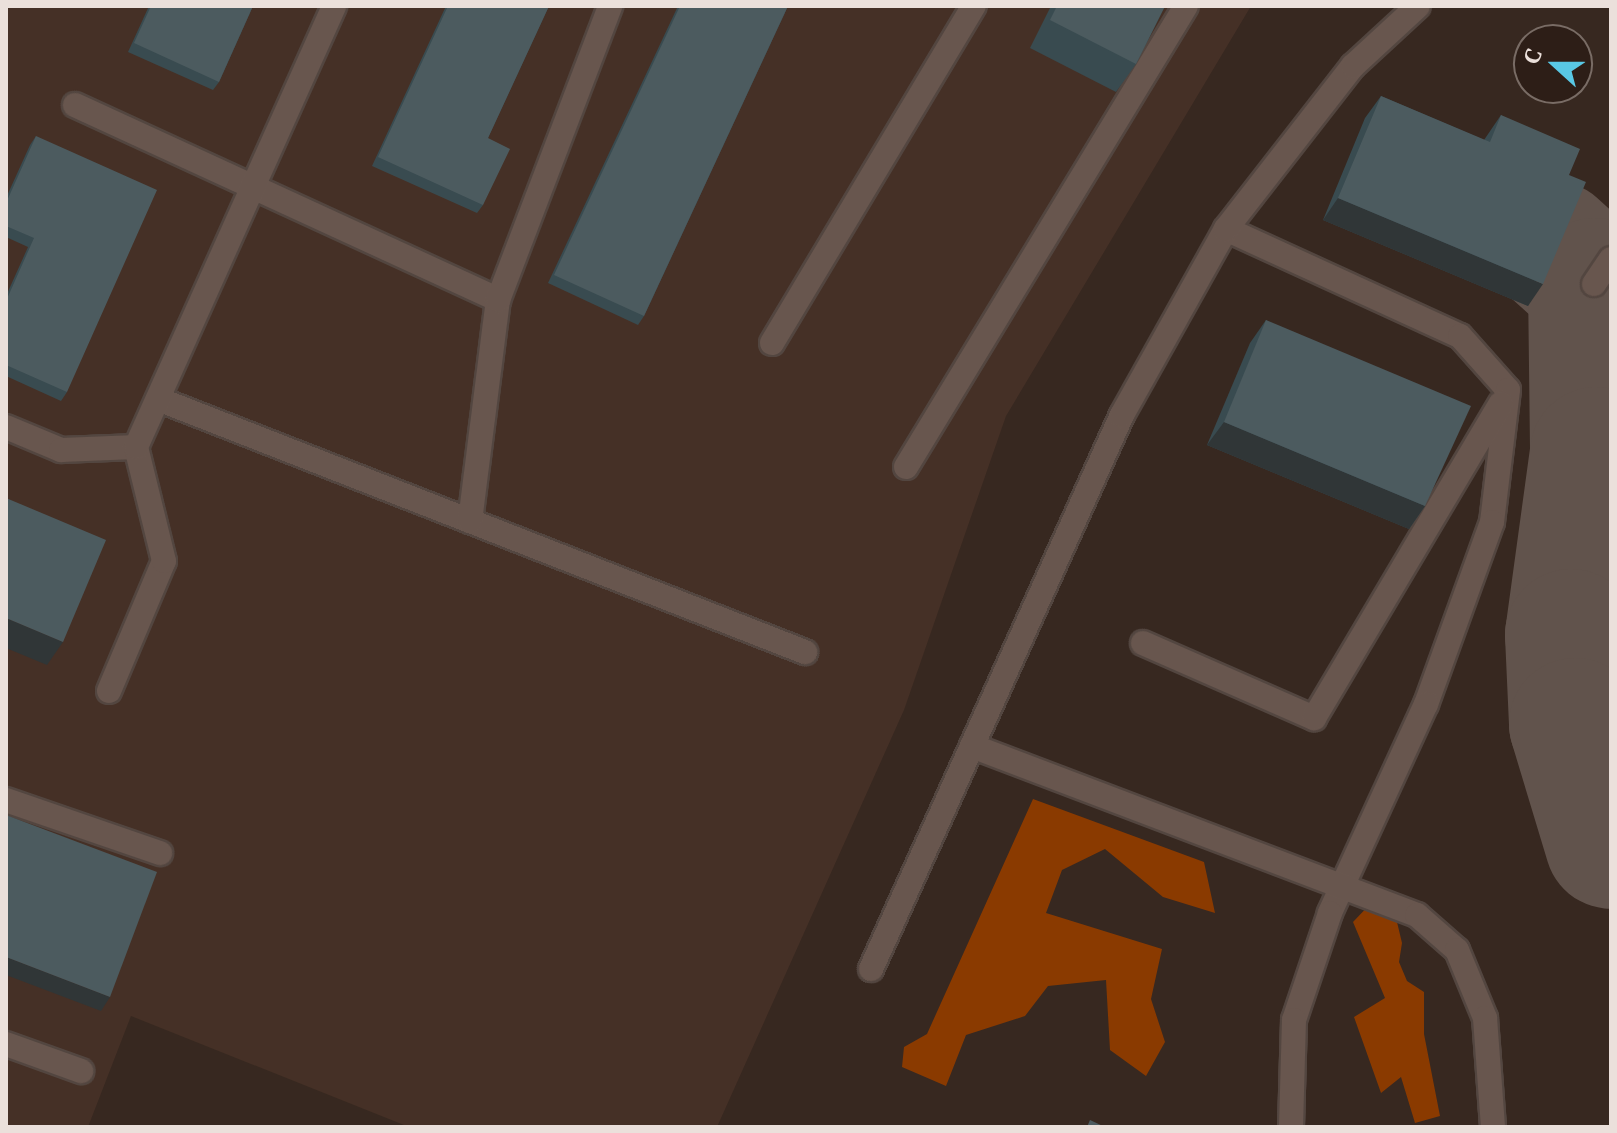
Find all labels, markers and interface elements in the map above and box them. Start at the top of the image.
north arrow [1513,24,1593,104]
text: С [1516,44,1548,68]

